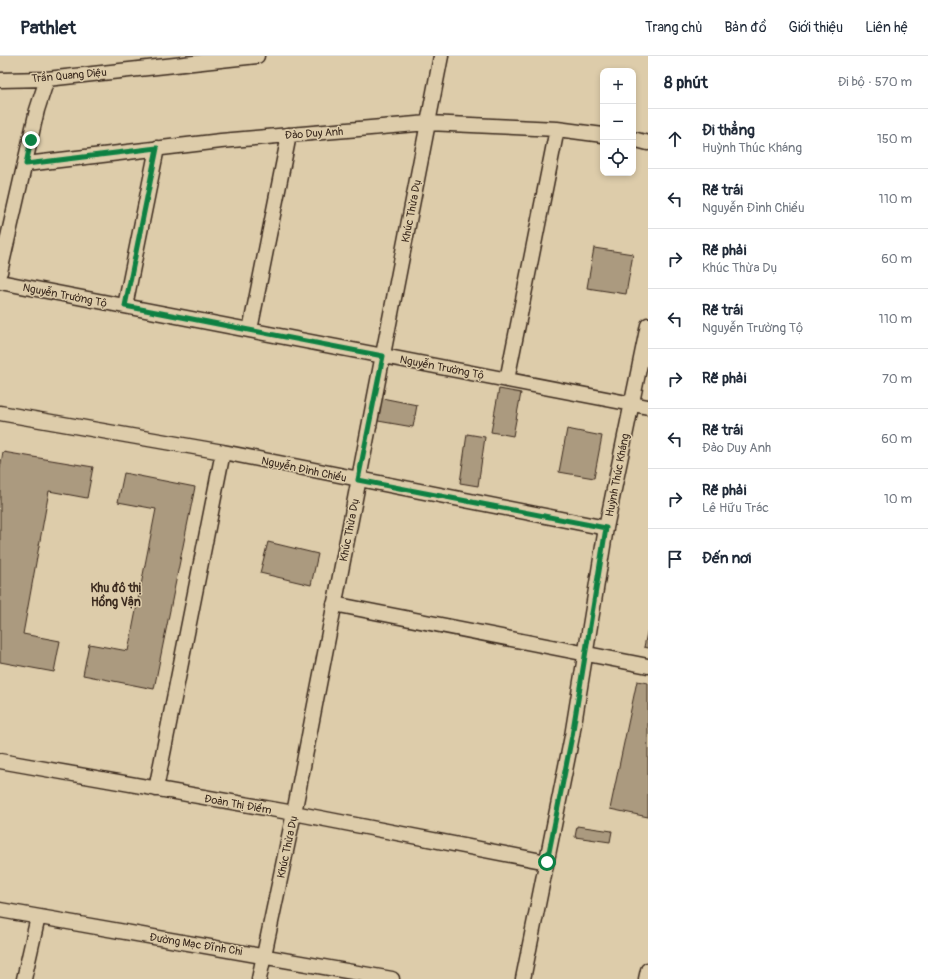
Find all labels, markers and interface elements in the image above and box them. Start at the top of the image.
text: Pathlet [20,16,76,40]
text: Trang chủ [645,19,702,36]
text: Bản đồ [724,19,767,36]
text: Giới thiệu [789,19,843,36]
text: Liên hệ [865,19,908,36]
street label: Trần Quang Diệu [31,65,107,85]
map controls [600,68,636,176]
button: + [600,68,636,104]
text: 8 phút [664,72,708,93]
text: Đi bộ · 570 m [838,74,912,90]
button: − [600,104,636,140]
text: Đi thẳng [702,121,755,140]
street label: Đào Duy Anh [284,125,344,142]
icon: ahead [664,128,686,150]
route end [22,131,40,149]
text: 150 m [877,131,912,147]
button: locate [600,140,636,176]
text: Huỳnh Thúc Kháng [702,140,802,156]
street label: Khúc Thừa Dụ [399,179,424,243]
text: Rẽ trái [702,181,743,200]
icon: left [664,188,686,210]
text: 110 m [879,191,912,207]
text: Nguyễn Đình Chiểu [702,200,804,216]
text: Rẽ phải [702,241,746,260]
icon: right [664,248,686,270]
text: 60 m [881,251,912,267]
text: Khúc Thừa Dụ [702,260,777,276]
street label: Nguyễn Trường Tộ [22,280,108,310]
text: Rẽ trái [702,301,743,320]
icon: left [664,308,686,330]
text: 110 m [879,311,912,327]
text: Nguyễn Trường Tộ [702,320,803,336]
street label: Nguyễn Trường Tộ [399,352,485,382]
icon: right [664,368,686,390]
text: Rẽ phải [702,369,746,388]
text: 70 m [882,371,912,387]
text: Rẽ trái [702,421,743,440]
icon: left [664,428,686,450]
text: 60 m [881,431,912,447]
street label: Huỳnh Thúc Kháng [603,432,632,518]
text: Đào Duy Anh [702,440,771,456]
street label: Nguyễn Đình Chiểu [260,453,348,485]
text: Rẽ phải [702,481,746,500]
icon: right [664,488,686,510]
text: 10 m [884,491,912,507]
street label: Khúc Thừa Dụ [337,498,362,562]
text: Lê Hữu Trác [702,500,769,516]
icon: arrive [664,548,686,570]
text: Đến nơi [702,549,751,568]
district label: Khu đô thị Hồng Vận [90,581,142,610]
street label: Đoàn Thị Điểm [203,792,273,817]
street label: Khúc Thừa Dụ [275,815,300,879]
route start [538,853,556,871]
street label: Đường Mạc Đĩnh Chi [149,931,243,958]

